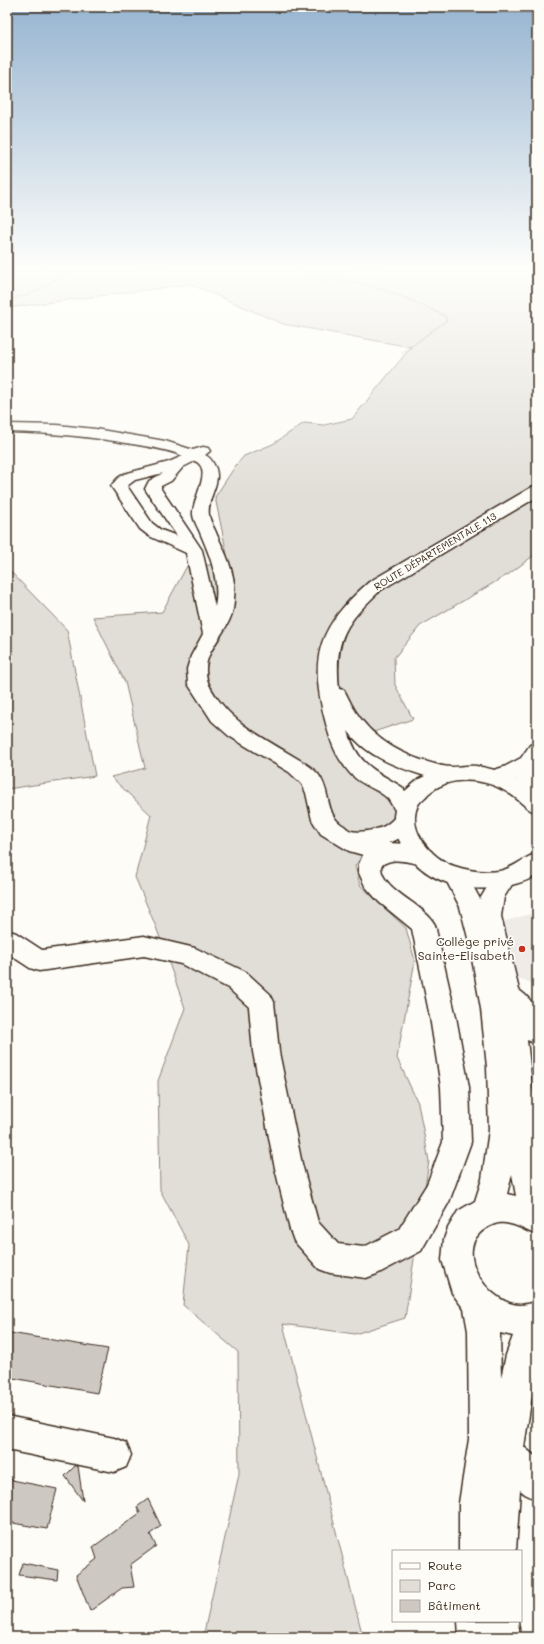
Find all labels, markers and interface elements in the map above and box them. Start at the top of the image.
street label: ROUTE DÉPARTEMENTALE 113 [371,509,499,593]
place label: Collège privé Sainte-Elisabeth [418,933,514,963]
marker: Collège privé Sainte-Elisabeth [517,944,527,954]
legend [392,1550,522,1622]
text: Route [428,1557,462,1573]
text: Parc [428,1577,456,1593]
text: Bâtiment [428,1597,481,1613]

